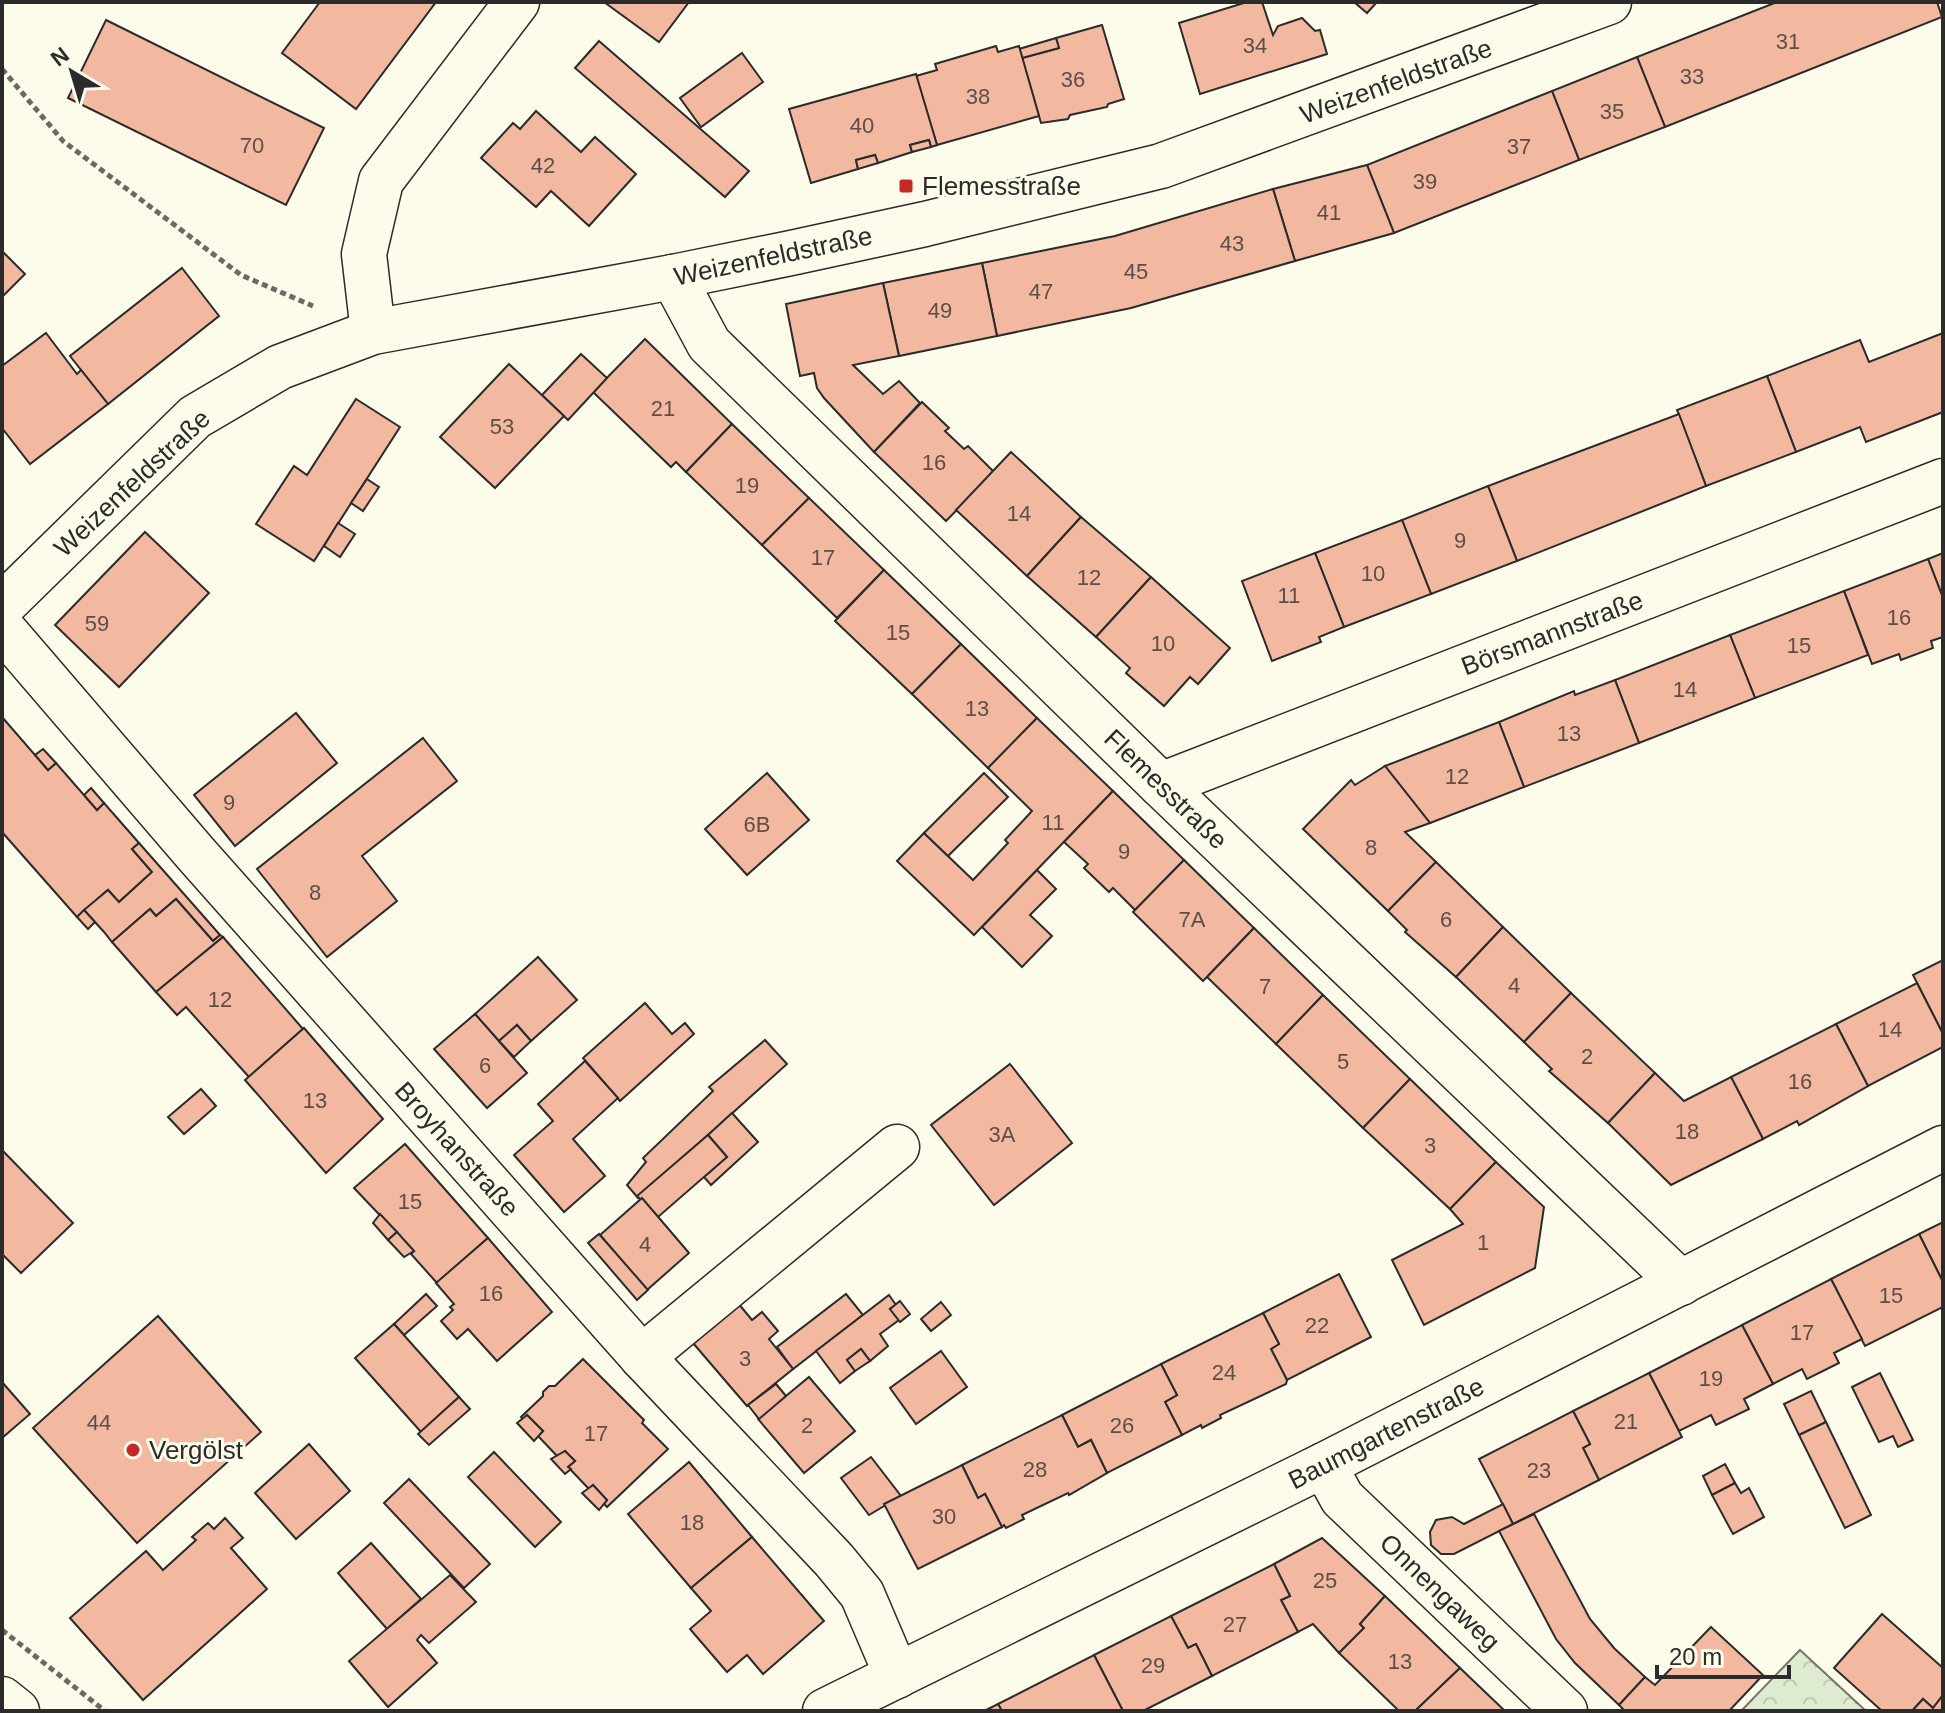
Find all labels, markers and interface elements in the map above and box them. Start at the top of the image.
house number: 31 [1776,29,1800,54]
north arrow [32,32,112,112]
street label: Weizenfeldstraße [1296,32,1496,130]
house number: 34 [1243,33,1267,58]
text: N [46,42,74,71]
house number: 33 [1680,64,1704,89]
house number: 36 [1061,67,1085,92]
house number: 38 [966,84,990,109]
house number: 35 [1600,99,1624,124]
house number: 40 [850,113,874,138]
house number: 70 [240,133,264,158]
house number: 37 [1507,134,1531,159]
house number: 42 [531,153,555,178]
house number: 39 [1413,169,1437,194]
place label: Flemesstraße [922,171,1081,201]
marker: Flemesstraße [897,177,915,195]
house number: 41 [1317,200,1341,225]
street label: Weizenfeldstraße [671,220,875,292]
house number: 43 [1220,231,1244,256]
house number: 45 [1124,259,1148,284]
house number: 47 [1029,279,1053,304]
house number: 49 [928,298,952,323]
house number: 21 [651,396,675,421]
street label: Weizenfeldstraße [48,403,216,563]
house number: 53 [490,414,514,439]
house number: 16 [922,450,946,475]
house number: 19 [735,473,759,498]
house number: 14 [1007,501,1031,526]
house number: 9 [1454,528,1466,553]
house number: 17 [811,545,835,570]
house number: 10 [1361,561,1385,586]
house number: 12 [1077,565,1101,590]
house number: 11 [1278,583,1300,608]
street label: Börsmannstraße [1457,585,1647,681]
house number: 16 [1887,605,1911,630]
house number: 59 [85,611,109,636]
house number: 15 [886,620,910,645]
house number: 10 [1151,631,1175,656]
house number: 15 [1787,633,1811,658]
house number: 14 [1673,677,1697,702]
house number: 13 [965,696,989,721]
house number: 13 [1557,721,1581,746]
street label: Flemesstraße [1098,723,1234,855]
house number: 12 [1445,764,1469,789]
house number: 9 [223,790,235,815]
house number: 11 [1042,810,1064,835]
house number: 6B [744,812,770,837]
house number: 8 [1365,835,1377,860]
house number: 9 [1118,839,1130,864]
house number: 8 [309,880,321,905]
house number: 7A [1179,907,1206,932]
house number: 6 [1440,907,1452,932]
house number: 4 [1508,973,1520,998]
house number: 7 [1259,974,1271,999]
house number: 12 [208,987,232,1012]
house number: 14 [1878,1017,1902,1042]
house number: 2 [1581,1044,1593,1069]
house number: 5 [1337,1049,1349,1074]
house number: 6 [479,1053,491,1078]
house number: 16 [1788,1069,1812,1094]
street label: Broyhanstraße [389,1076,525,1222]
house number: 13 [303,1088,327,1113]
house number: 18 [1675,1119,1699,1144]
house number: 3A [989,1122,1016,1147]
house number: 3 [1424,1133,1436,1158]
house number: 15 [398,1189,422,1214]
house number: 1 [1477,1230,1489,1255]
house number: 4 [639,1232,651,1257]
house number: 16 [479,1281,503,1306]
house number: 15 [1879,1283,1903,1308]
house number: 22 [1305,1313,1329,1338]
house number: 17 [1790,1320,1814,1345]
house number: 3 [739,1346,751,1371]
house number: 24 [1212,1360,1236,1385]
house number: 19 [1699,1366,1723,1391]
street label: Baumgartenstraße [1283,1371,1489,1495]
house number: 21 [1614,1409,1638,1434]
house number: 44 [87,1410,111,1435]
house number: 2 [801,1413,813,1438]
house number: 26 [1110,1413,1134,1438]
house number: 17 [584,1421,608,1446]
place label: Vergölst [149,1435,244,1465]
marker: Vergölst [124,1441,142,1459]
house number: 28 [1023,1457,1047,1482]
house number: 23 [1527,1458,1551,1483]
house number: 30 [932,1504,956,1529]
house number: 18 [680,1510,704,1535]
street label: Onnengaweg [1374,1527,1506,1657]
house number: 25 [1313,1568,1337,1593]
house number: 27 [1223,1612,1247,1637]
scale bar [1657,1629,1789,1679]
text: 20 m [1669,1643,1722,1670]
house number: 13 [1388,1649,1412,1674]
house number: 29 [1141,1653,1165,1678]

